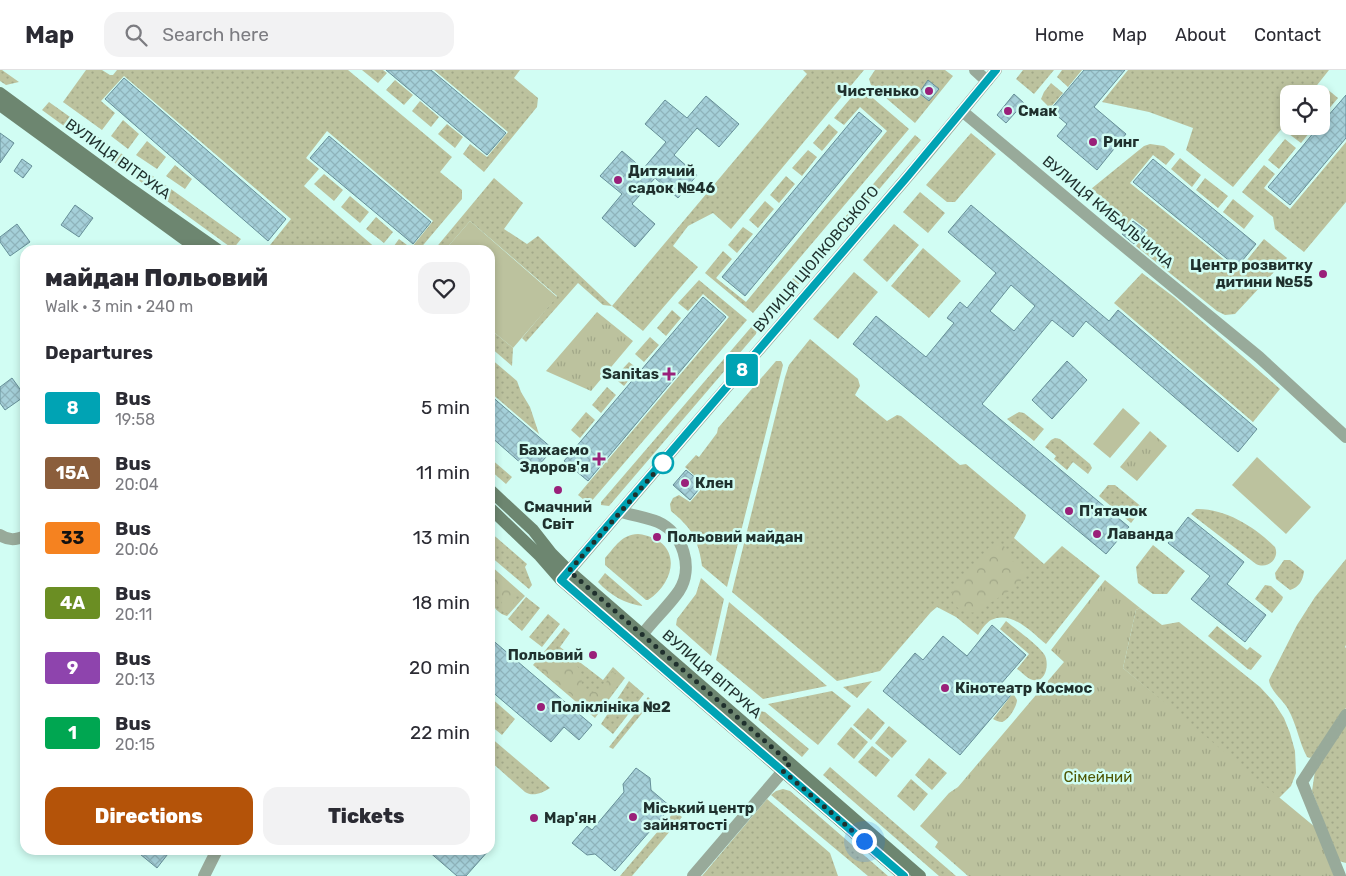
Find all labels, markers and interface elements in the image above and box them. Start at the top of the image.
search box [104,12,454,57]
text: Map [25,21,74,49]
icon: search [122,21,150,49]
text: Search here [162,23,269,46]
text: Home [1035,24,1084,46]
text: Map [1112,24,1147,46]
text: About [1175,24,1226,46]
text: Contact [1254,24,1321,46]
place label: Чистенько [837,82,919,100]
marker: Чистенько [923,85,935,97]
map controls [1280,85,1330,135]
button: locate [1280,85,1330,135]
place label: Смак [1018,102,1057,120]
marker: Смак [1002,105,1014,117]
street label: ВУЛИЦЯ ВІТРУКА [62,115,174,203]
place label: Ринг [1103,133,1139,151]
marker: Ринг [1087,136,1099,148]
street label: ВУЛИЦЯ КИБАЛЬЧИЧА [1039,152,1177,272]
place label: Дитячий садок №46 [628,162,716,197]
marker: Дитячий садок №46 [612,174,624,186]
street label: ВУЛИЦЯ ЦІОЛКОВСЬКОГО [749,182,883,336]
place label: Центр розвитку дитини №55 [1190,256,1313,291]
button: heart [418,262,470,314]
text: майдан Польовий [45,264,268,292]
marker: Центр розвитку дитини №55 [1317,268,1329,280]
text: Walk · 3 min · 240 m [45,297,193,316]
text: Departures [45,341,153,364]
line badge: 8 [726,354,758,386]
text: 8 [736,359,748,381]
place label: Sanitas [602,365,659,383]
marker: Sanitas [663,368,675,380]
text: Bus [115,387,151,410]
text: 5 min [421,396,470,419]
text: 8 [66,397,79,419]
text: 19:58 [115,410,155,429]
place label: Бажаємо Здоров'я [519,441,589,476]
text: Bus [115,452,151,475]
unlabelled marker [652,452,674,474]
marker: Бажаємо Здоров'я [593,453,605,465]
text: 11 min [416,461,470,484]
text: 15A [56,462,89,484]
place label: Клен [695,474,733,492]
text: 20:04 [115,475,159,494]
marker: Клен [679,477,691,489]
marker: Смачний Світ [552,484,564,496]
place label: Смачний Світ [524,498,592,533]
place label: П'ятачок [1079,502,1147,520]
marker: П'ятачок [1063,505,1075,517]
text: Bus [115,517,151,540]
place label: Лаванда [1107,525,1174,543]
text: 13 min [413,526,470,549]
text: 33 [61,527,84,549]
place label: Польовий майдан [667,528,803,546]
marker: Лаванда [1091,528,1103,540]
marker: Польовий майдан [651,531,663,543]
text: 20:06 [115,540,158,559]
text: Bus [115,582,151,605]
text: 18 min [412,591,470,614]
text: 4А [60,592,85,614]
text: 20:11 [115,605,152,624]
street label: ВУЛИЦЯ ВІТРУКА [659,626,765,722]
place label: Польовий [508,646,583,664]
text: Bus [115,647,151,670]
marker: Польовий [587,649,599,661]
text: 20 min [409,656,470,679]
text: 9 [67,657,78,679]
text: 20:13 [115,670,155,689]
place label: Кінотеатр Космос [955,679,1093,697]
marker: Кінотеатр Космос [939,682,951,694]
place label: Поліклініка №2 [551,698,671,716]
marker: Поліклініка №2 [535,701,547,713]
text: Bus [115,712,151,735]
text: 22 min [410,721,470,744]
text: 1 [68,722,77,744]
text: 20:15 [115,735,155,754]
park label: Сімейний [1064,768,1132,786]
button: Directions [45,787,253,845]
button: Tickets [263,787,470,845]
place label: Міський центр зайнятості [643,799,754,834]
place label: Мар'ян [544,809,597,827]
marker: Міський центр зайнятості [627,811,639,823]
marker: Мар'ян [528,812,540,824]
your location [852,829,877,854]

